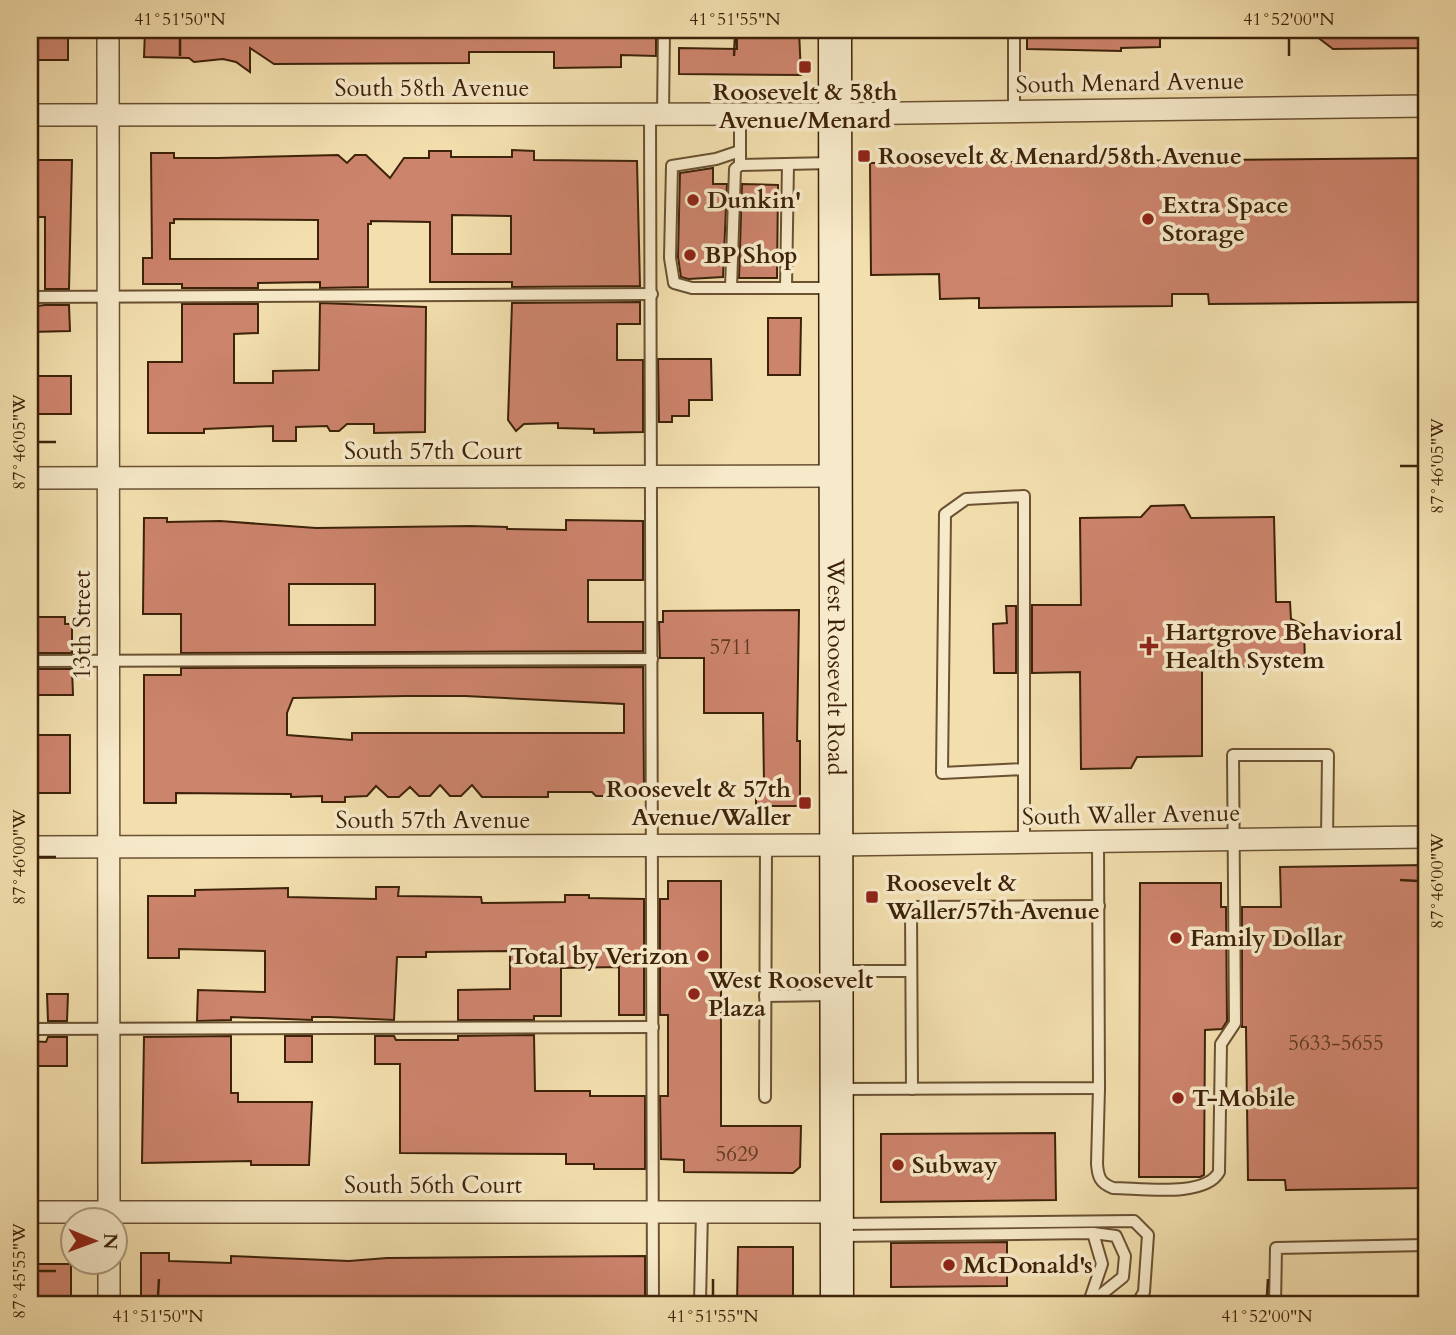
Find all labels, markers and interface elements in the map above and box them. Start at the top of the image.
text: 41°51'50"N [134,7,226,32]
text: 41°51'55"N [689,7,781,32]
text: 41°52'00"N [1243,7,1335,32]
marker: Roosevelt & 58th Avenue/Menard [797,59,813,75]
street label: South Menard Avenue [1015,65,1245,101]
street label: South 58th Avenue [335,72,529,105]
place label: Roosevelt & 58th Avenue/Menard [713,76,898,137]
place label: Roosevelt & Menard/58th Avenue [878,140,1242,173]
marker: Roosevelt & Menard/58th Avenue [856,148,872,164]
place label: Dunkin' [707,184,801,217]
place label: Extra Space Storage [1162,189,1289,250]
marker: Dunkin' [685,192,701,208]
marker: Extra Space Storage [1140,211,1156,227]
place label: BP Shop [704,239,798,272]
marker: BP Shop [682,247,698,263]
text: 87°46'05"W [7,394,32,490]
text: 87°46'05"W [1425,418,1450,514]
street label: South 57th Court [344,435,522,468]
street label: West Roosevelt Road [819,557,853,776]
street label: 13th Street [66,570,99,680]
place label: Hartgrove Behavioral Health System [1165,616,1402,677]
house number: 5711 [709,633,753,662]
marker: Hartgrove Behavioral Health System [1139,636,1159,656]
place label: Roosevelt & 57th Avenue/Waller [606,773,791,834]
marker: Roosevelt & 57th Avenue/Waller [797,795,813,811]
street label: South Waller Avenue [1022,797,1240,833]
street label: South 57th Avenue [336,804,530,837]
text: 87°46'00"W [7,809,32,905]
text: 87°46'00"W [1425,833,1450,929]
place label: Roosevelt & Waller/57th Avenue [885,867,1100,928]
marker: Roosevelt & Waller/57th Avenue [864,889,880,905]
place label: Family Dollar [1190,922,1343,955]
marker: Family Dollar [1168,930,1184,946]
place label: Total by Verizon [510,940,690,973]
marker: Total by Verizon [695,948,711,964]
place label: West Roosevelt Plaza [707,964,874,1025]
marker: West Roosevelt Plaza [686,986,702,1002]
house number: 5633-5655 [1288,1029,1384,1058]
place label: T-Mobile [1192,1082,1296,1115]
marker: T-Mobile [1170,1090,1186,1106]
house number: 5629 [715,1140,759,1169]
place label: Subway [912,1149,998,1182]
marker: Subway [890,1157,906,1173]
street label: South 56th Court [344,1169,522,1202]
north arrow [60,1206,130,1276]
text: 87°45'55"W [7,1223,32,1319]
text: N [97,1233,123,1250]
place label: McDonald's [963,1249,1093,1282]
marker: McDonald's [941,1257,957,1273]
text: 41°51'50"N [112,1304,204,1329]
text: 41°51'55"N [667,1304,759,1329]
text: 41°52'00"N [1221,1304,1313,1329]

